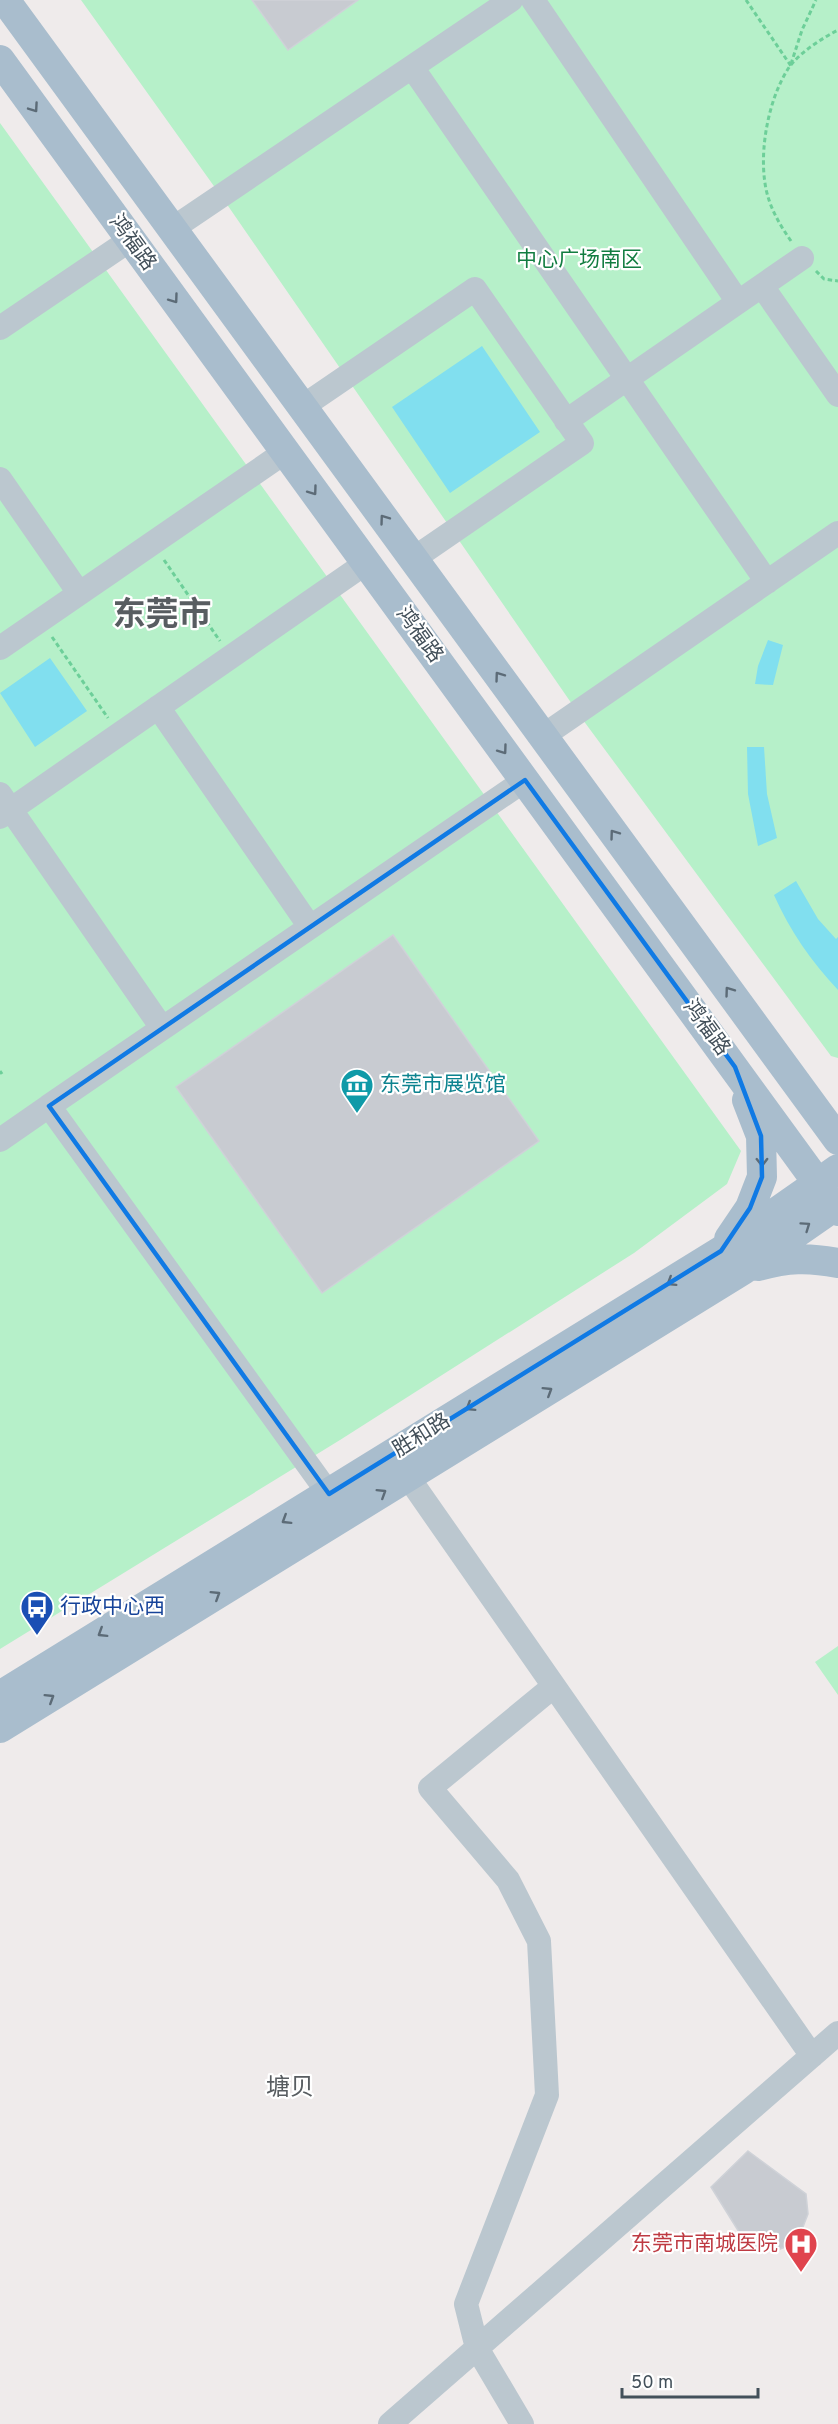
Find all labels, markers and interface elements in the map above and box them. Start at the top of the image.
one-way arrow [27,101,38,112]
street label: 鸿福路 [103,210,161,276]
park label: 中心广场南区 [516,247,642,274]
one-way arrow [166,293,177,304]
one-way arrow [306,484,317,495]
one-way arrow [380,514,391,525]
district label: 东莞市 [113,596,212,638]
street label: 鸿福路 [390,602,448,668]
one-way arrow [495,672,506,683]
one-way arrow [496,743,507,754]
one-way arrow [610,829,621,840]
one-way arrow [725,987,736,998]
street label: 鸿福路 [677,995,735,1061]
museum icon: 东莞市展览馆 [339,1067,375,1114]
place label: 东莞市展览馆 [380,1072,506,1099]
one-way arrow [756,1158,768,1167]
one-way arrow [800,1222,811,1233]
one-way arrow [667,1275,678,1286]
one-way arrow [542,1386,552,1398]
one-way arrow [466,1399,476,1411]
street label: 胜和路 [388,1408,456,1464]
one-way arrow [376,1489,386,1501]
one-way arrow [282,1513,292,1525]
bus stop icon: 行政中心西 [19,1589,55,1636]
one-way arrow [210,1591,220,1603]
place label: 行政中心西 [60,1594,165,1621]
one-way arrow [98,1626,108,1638]
one-way arrow [44,1693,54,1705]
district label: 塘贝 [266,2074,314,2104]
hospital icon: 东莞市南城医院 [783,2226,819,2273]
place label: 东莞市南城医院 [631,2231,778,2258]
scale bar [622,2361,758,2399]
text: 50 m [631,2372,673,2395]

